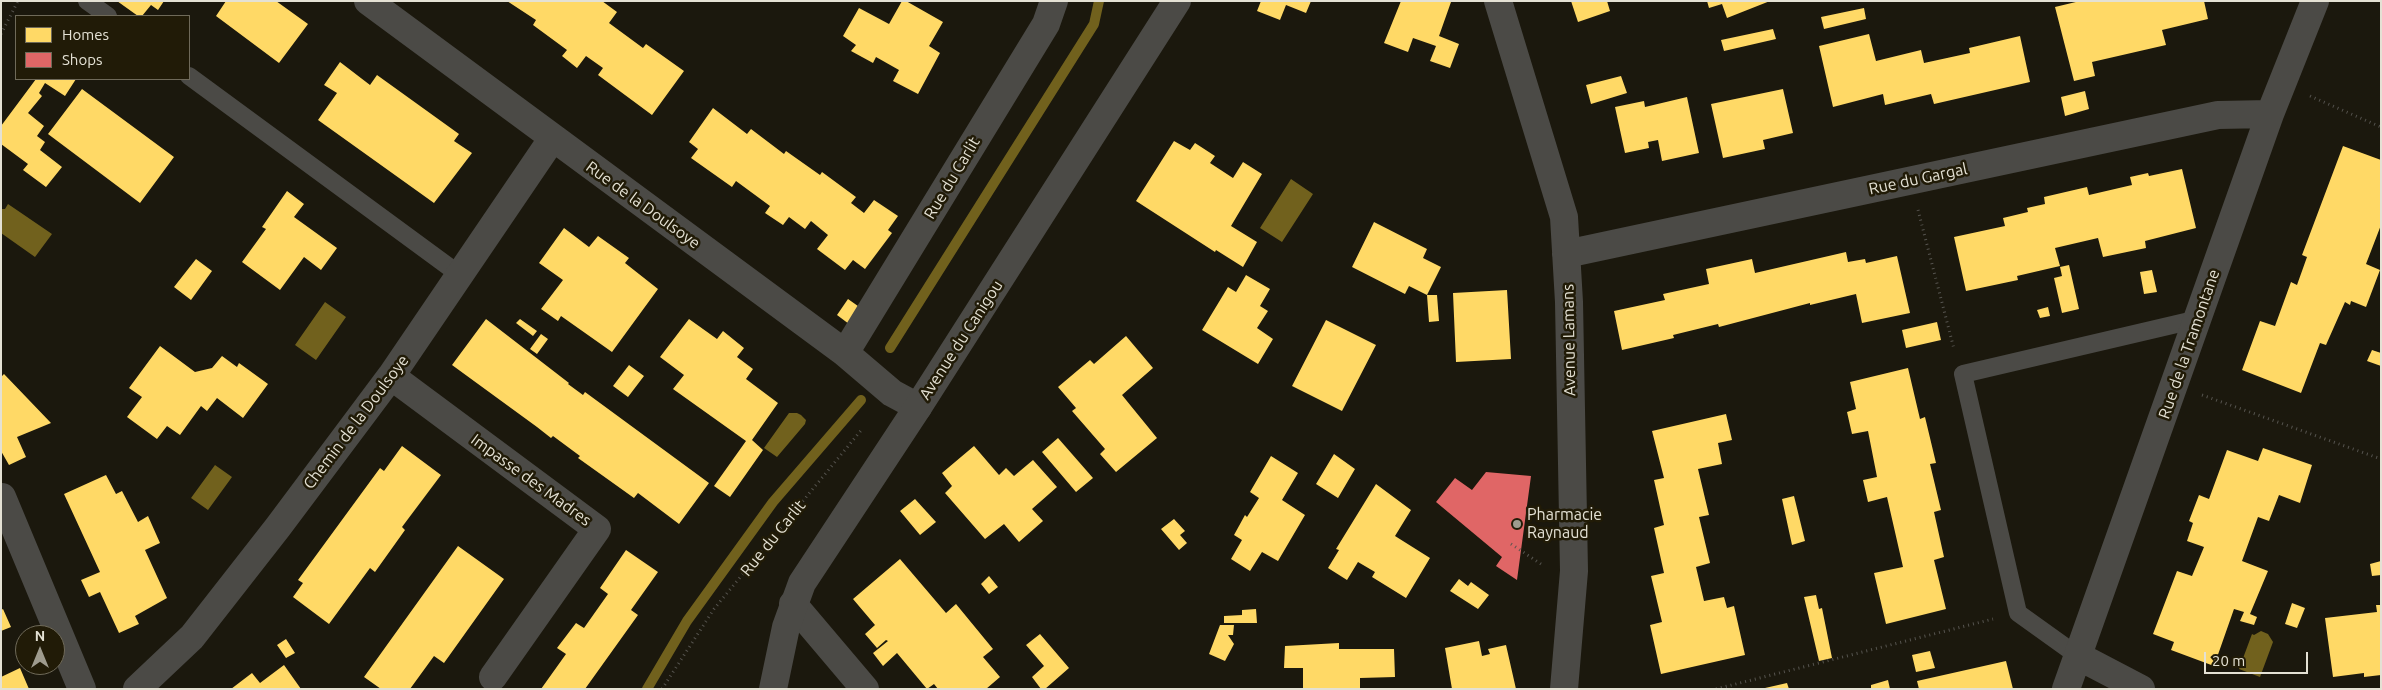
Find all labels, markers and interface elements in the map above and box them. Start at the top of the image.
legend [15,15,190,80]
text: Homes [62,26,109,43]
text: Shops [62,51,103,68]
street label: Rue du Carlit [920,134,984,222]
street label: Rue de la Doulsoye [582,157,704,253]
street label: Rue du Gargal [1867,159,1969,199]
street label: Rue de la Tramontane [2154,267,2224,421]
street label: Avenue du Canigou [915,277,1007,403]
street label: Avenue Lamans [1558,284,1580,396]
street label: Chemin de la Doulsoye [299,351,413,493]
street label: Impasse des Madres [467,430,595,530]
street label: Rue du Carlit [737,496,809,580]
place label: Pharmacie Raynaud [1527,505,1602,543]
marker: Pharmacie Raynaud [1511,518,1523,530]
north arrow [15,625,65,675]
text: N [35,628,45,644]
scale bar [2207,642,2311,674]
text: 20 m [2212,652,2245,669]

